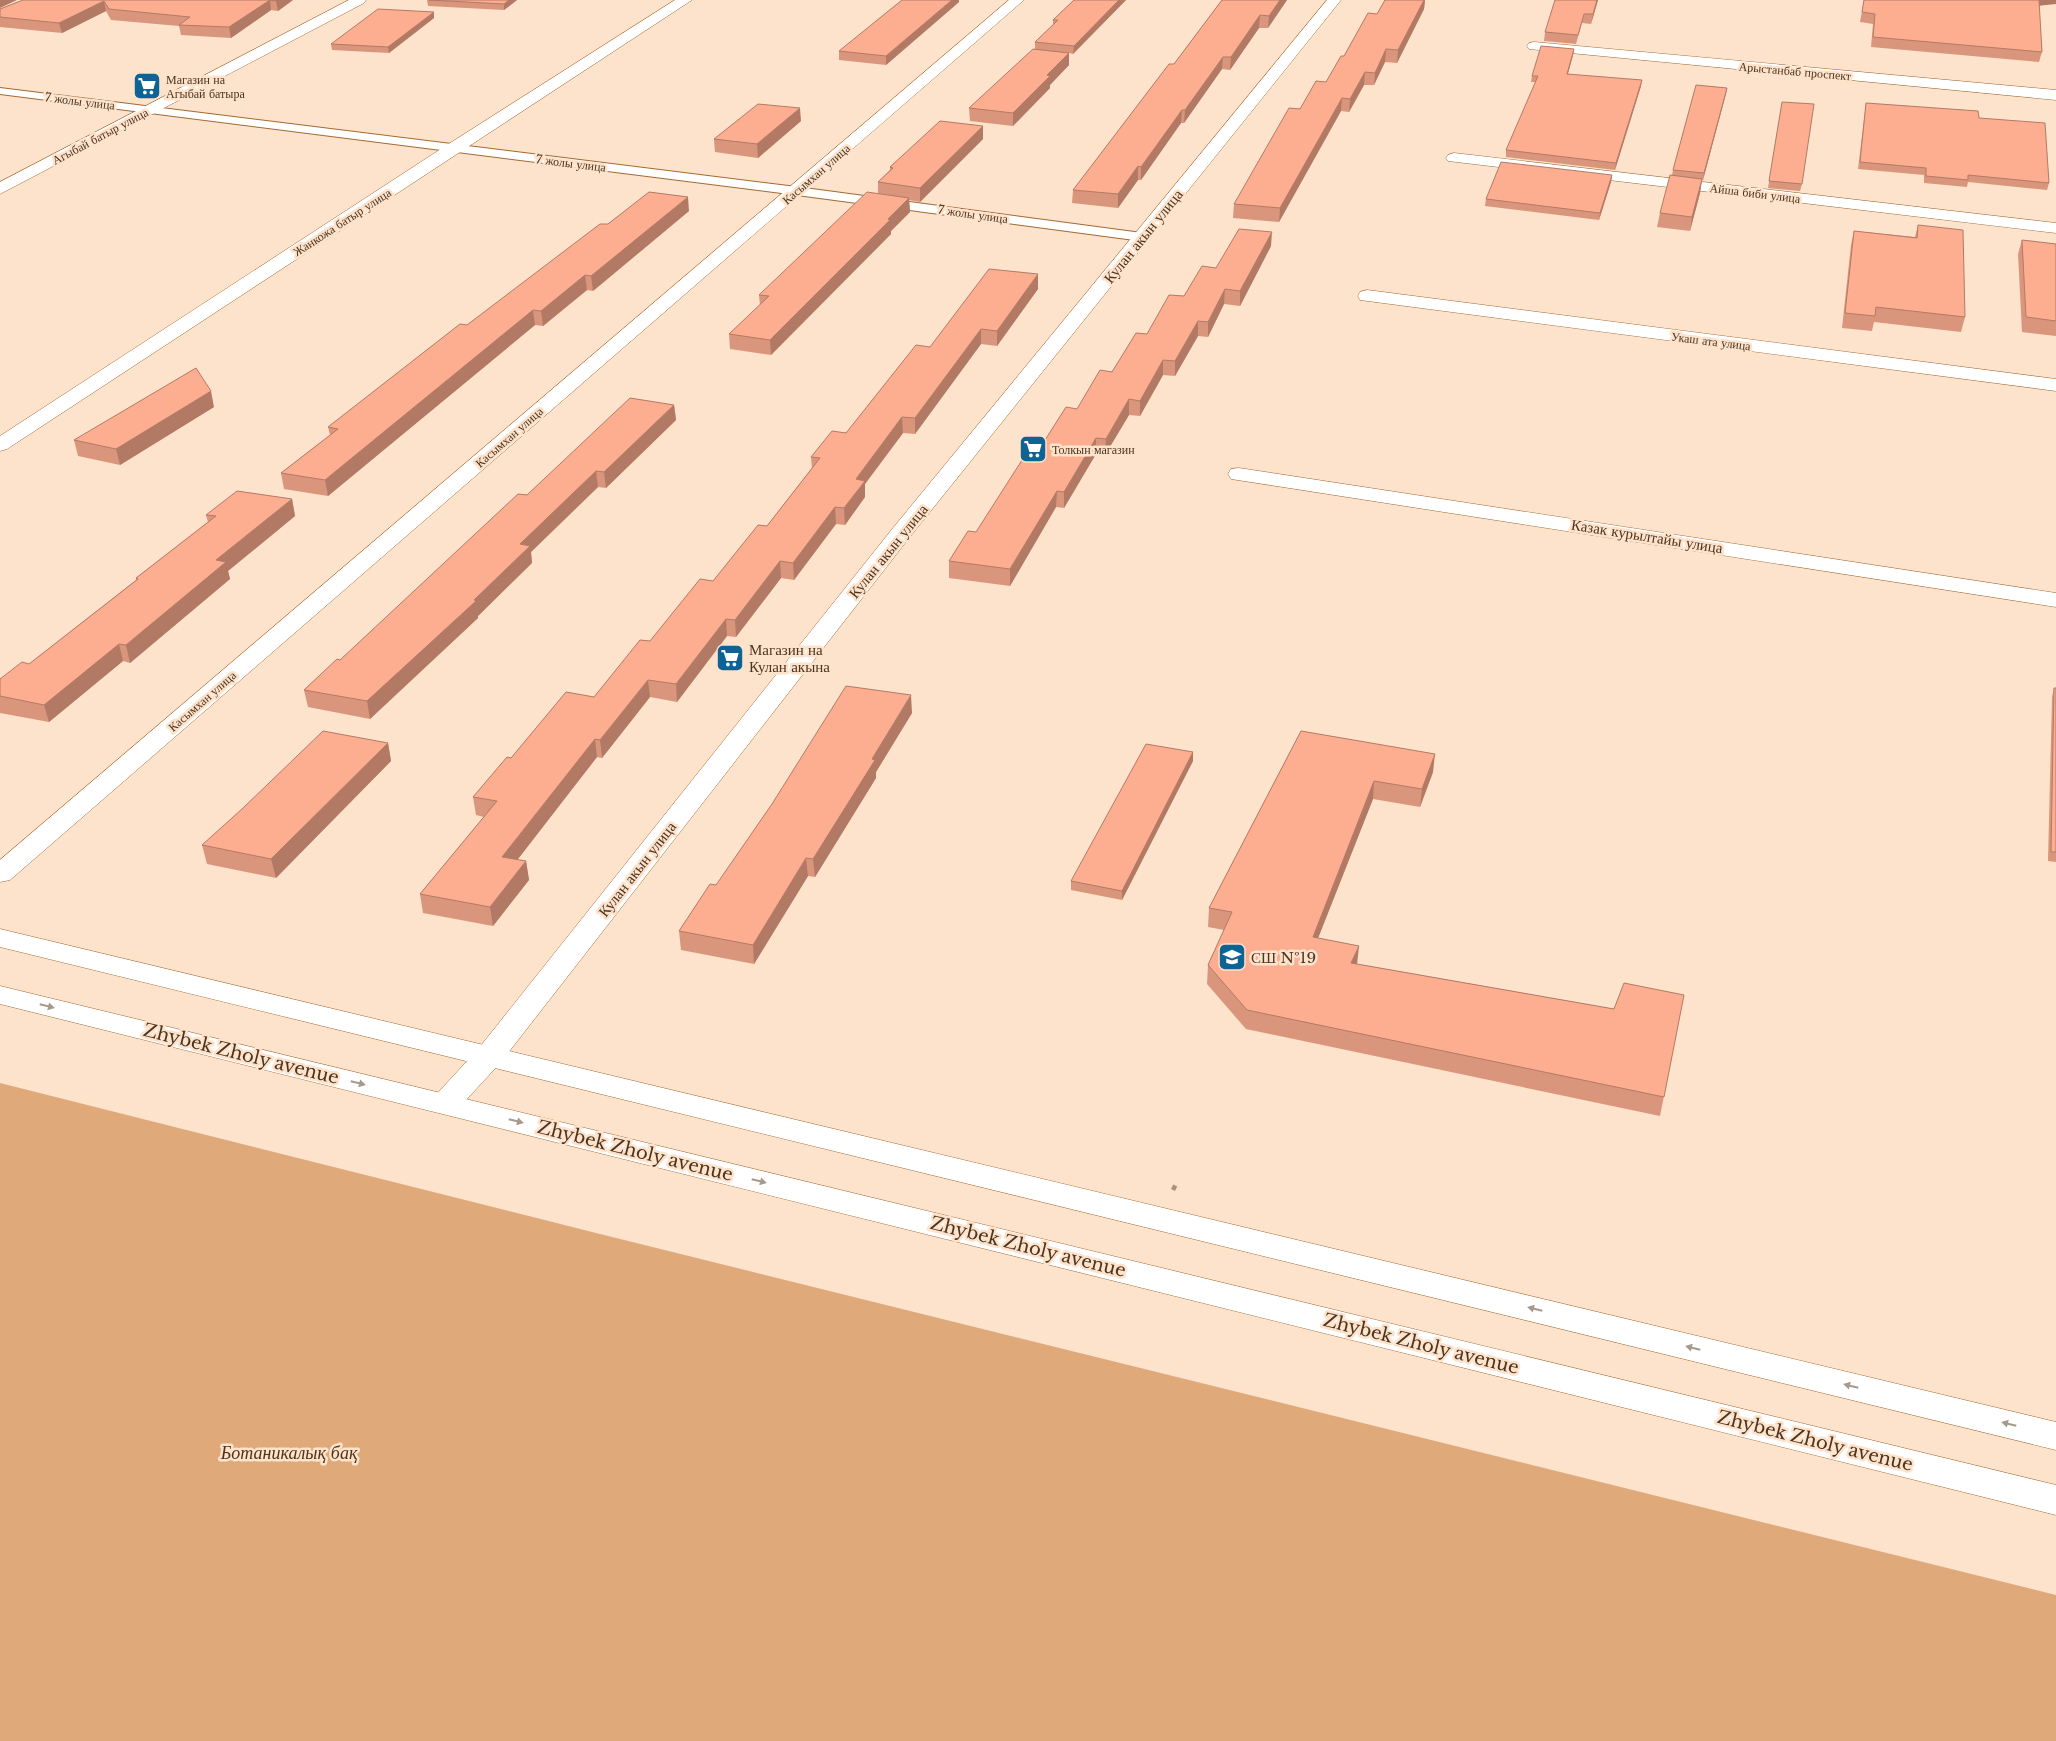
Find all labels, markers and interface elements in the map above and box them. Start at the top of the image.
street label: Арыстанбаб проспект [1738,59,1853,83]
supermarket icon: Магазин на Агыбай батыра [132,71,162,101]
place label: Магазин на Агыбай батыра [166,72,245,101]
street label: 7 жолы улица [44,89,117,113]
street label: Агыбай батыр улица [49,104,151,168]
street label: Касымхан улица [779,140,853,207]
street label: 7 жолы улица [535,151,608,175]
street label: Айша биби улица [1709,180,1802,206]
street label: Жанкожа батыр улица [290,184,394,259]
street label: Кулан акын улица [1099,185,1187,287]
street label: 7 жолы улица [937,202,1010,226]
street label: Укаш ата улица [1670,329,1752,353]
street label: Касымхан улица [472,403,546,470]
supermarket icon: Толкын магазин [1018,434,1048,464]
place label: Толкын магазин [1052,442,1135,457]
street label: Кулан акын улица [844,500,932,602]
street label: Казак курылтайы улица [1570,515,1724,557]
place label: Магазин на Кулан акына [749,640,830,676]
supermarket icon: Магазин на Кулан акына [715,643,745,673]
street label: Касымхан улица [165,667,239,734]
street label: Кулан акын улица [594,817,680,920]
school or university icon: СШ №19 [1217,942,1247,972]
place label: СШ №19 [1251,948,1316,967]
one-way arrow [40,1002,55,1010]
street label: Zhybek Zholy avenue [141,1019,341,1089]
one-way arrow [351,1079,366,1087]
street label: Zhybek Zholy avenue [535,1116,735,1186]
one-way arrow [508,1118,523,1126]
one-way arrow [751,1177,766,1185]
street label: Zhybek Zholy avenue [928,1212,1128,1282]
one-way arrow [1527,1305,1542,1313]
street label: Zhybek Zholy avenue [1321,1309,1521,1379]
one-way arrow [1685,1344,1700,1352]
one-way arrow [1843,1382,1858,1390]
street label: Zhybek Zholy avenue [1715,1406,1915,1476]
one-way arrow [2001,1420,2016,1428]
park label: Ботаникалық бақ [220,1442,358,1464]

